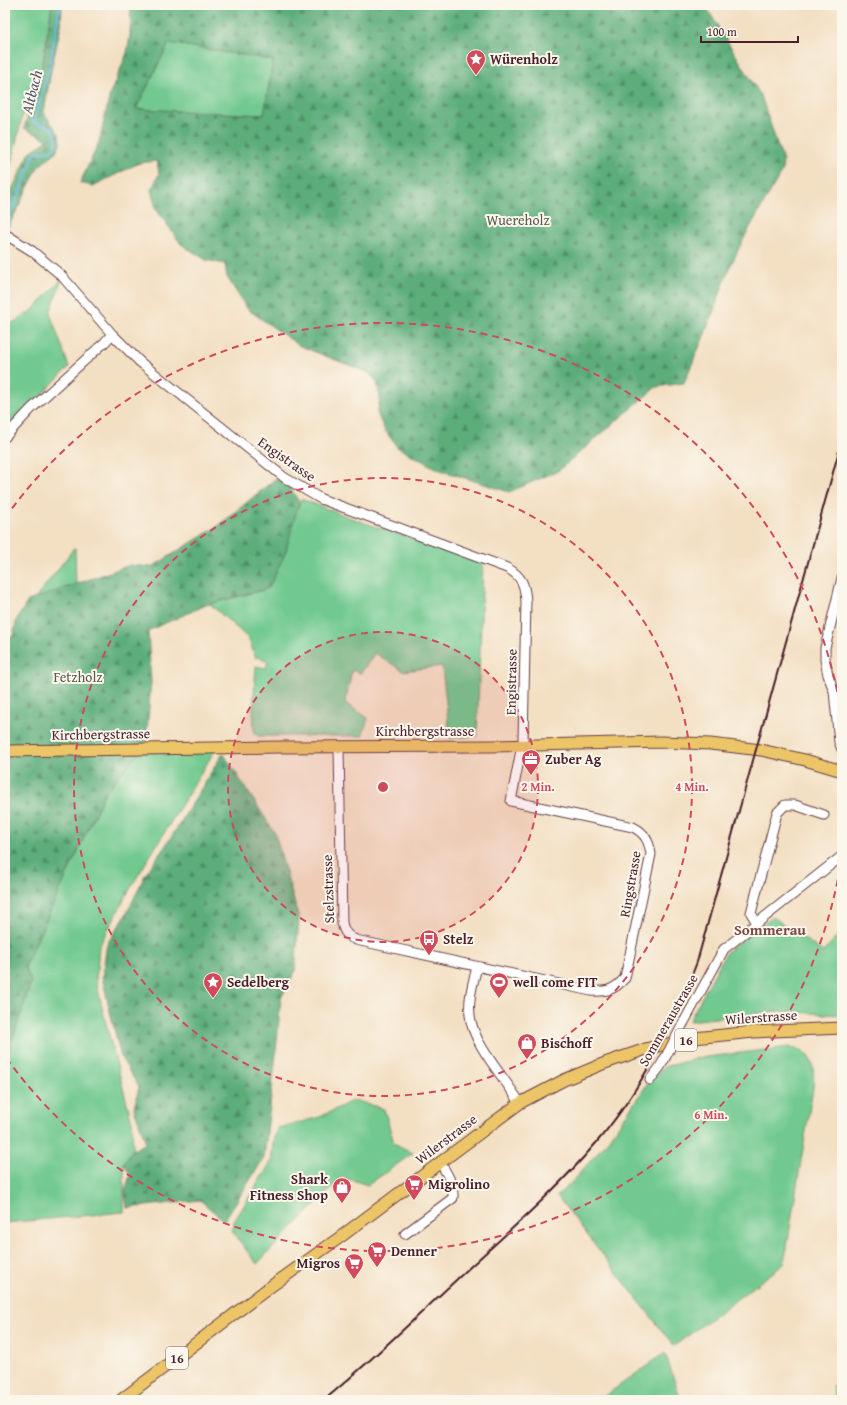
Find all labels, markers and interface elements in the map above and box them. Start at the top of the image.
scale bar [701,18,798,44]
text: 100 m [707,23,737,40]
place icon: Würenholz [465,48,487,76]
place label: Würenholz [490,49,558,69]
water label: Altbach [16,67,47,117]
park label: Wuereholz [486,210,550,230]
street label: Engistrasse [254,432,320,486]
street label: Engistrasse [500,648,522,715]
park label: Fetzholz [54,667,102,687]
street label: Kirchbergstrasse [376,721,475,741]
street label: Kirchbergstrasse [52,723,151,745]
office icon: Zuber Ag [520,748,542,776]
place label: Zuber Ag [545,749,602,769]
text: 2 Min. [521,778,555,795]
text: 4 Min. [675,778,709,795]
centre of rings [376,780,390,794]
street label: Ringstrasse [614,849,646,919]
street label: Stelzstrasse [317,854,339,924]
district label: Sommerau [734,919,806,940]
bus stop icon: Stelz [418,928,440,956]
place label: Stelz [443,929,474,949]
street label: Sommeraustrasse [633,970,703,1070]
place icon: Sedelberg [202,971,224,999]
sports icon: well come FIT [488,971,510,999]
place label: Sedelberg [227,972,289,992]
place label: well come FIT [513,972,598,992]
street label: Wilerstrasse [724,1004,798,1030]
road number: 16 [675,1029,697,1051]
shop icon: Bischoff [516,1032,538,1060]
place label: Bischoff [541,1033,594,1053]
text: 6 Min. [694,1106,728,1123]
street label: Wilerstrasse [411,1109,481,1169]
place label: Shark Fitness Shop [250,1169,329,1205]
supermarket icon: Migrolino [403,1173,425,1201]
place label: Migrolino [428,1174,490,1194]
shop icon: Shark Fitness Shop [331,1176,353,1204]
supermarket icon: Denner [366,1240,388,1268]
place label: Denner [391,1241,437,1261]
supermarket icon: Migros [343,1252,365,1280]
place label: Migros [297,1253,340,1273]
road number: 16 [166,1347,188,1369]

